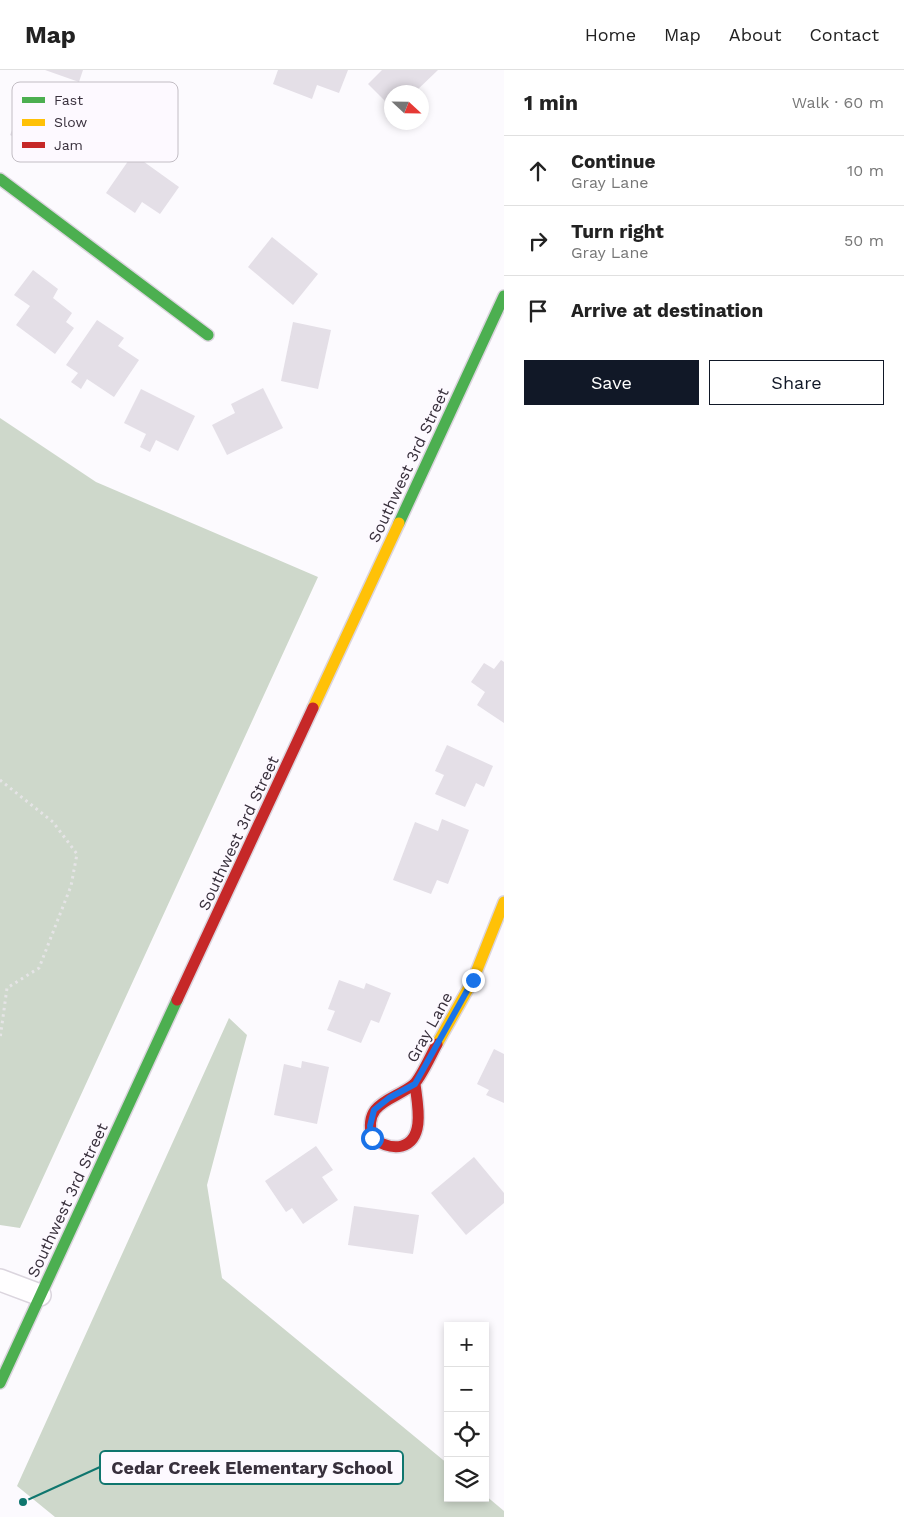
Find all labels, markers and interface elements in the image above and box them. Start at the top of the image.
text: Map [25,21,76,49]
text: Home [585,24,636,45]
text: Map [664,24,701,45]
text: About [729,24,781,45]
text: Contact [809,24,879,45]
legend [12,82,178,162]
north arrow [384,85,429,130]
text: 1 min [524,90,578,115]
text: Fast [54,92,83,108]
text: Walk · 60 m [792,93,884,112]
text: Slow [54,114,87,130]
text: Jam [54,137,83,153]
text: Continue [571,150,655,173]
icon: ahead [524,157,552,185]
text: 10 m [847,161,884,180]
text: Gray Lane [571,173,649,192]
text: Turn right [571,220,664,243]
icon: right [524,227,552,255]
text: 50 m [844,231,884,250]
text: Gray Lane [571,243,649,262]
icon: arrive [524,297,552,325]
text: Arrive at destination [571,299,763,322]
button: Save [524,360,699,405]
button: Share [709,360,884,405]
street label: Southwest 3rd Street [364,385,453,546]
street label: Southwest 3rd Street [194,753,283,914]
route end [462,969,485,992]
street label: Gray Lane [402,989,457,1066]
street label: Southwest 3rd Street [23,1120,112,1281]
route start [361,1127,384,1150]
map controls [444,1322,489,1502]
button: + [444,1322,489,1367]
button: − [444,1367,489,1412]
button: locate [444,1412,489,1457]
callout: Cedar Creek Elementary School [100,1451,403,1484]
text: Cedar Creek Elementary School [111,1457,393,1478]
button: layers [444,1457,489,1502]

